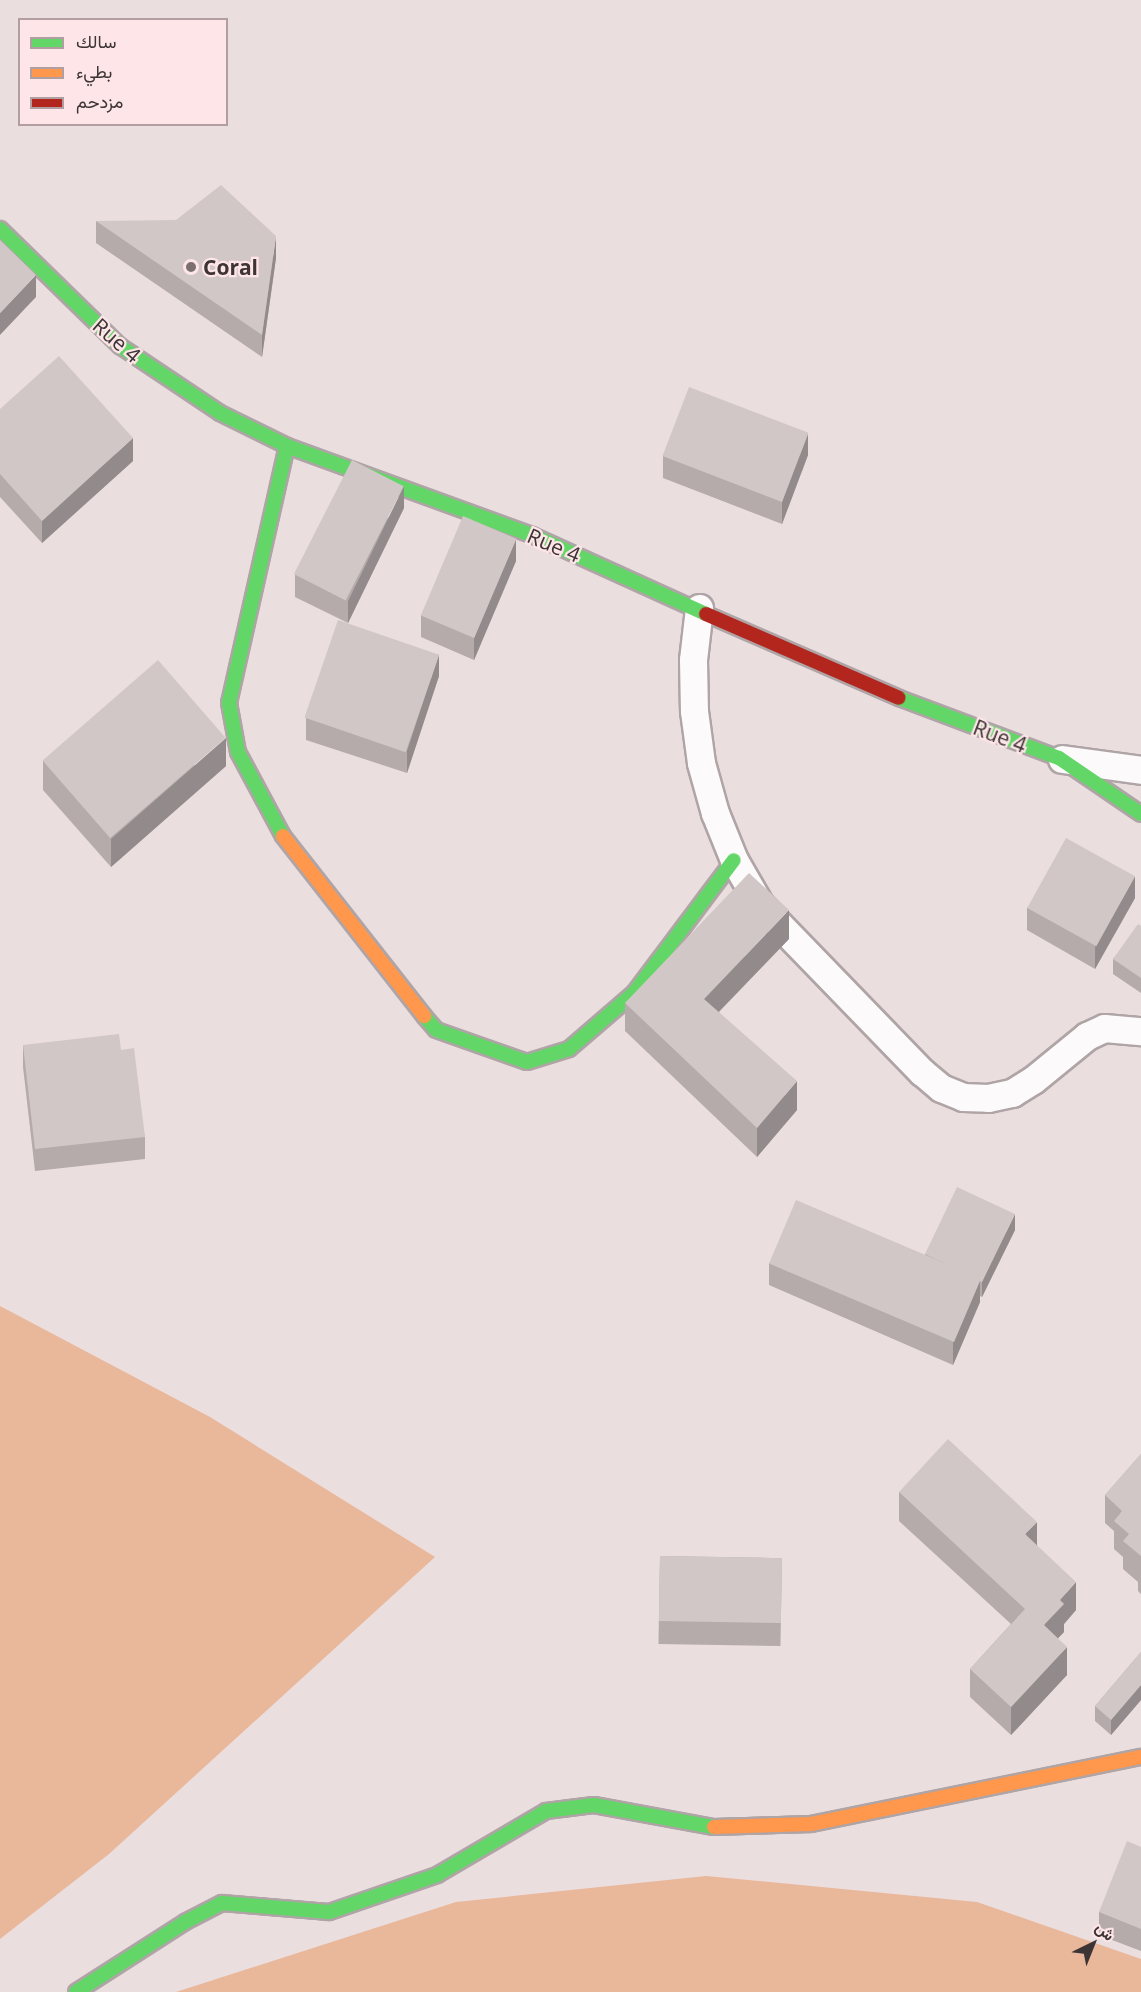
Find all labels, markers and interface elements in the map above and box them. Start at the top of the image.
legend [18,18,228,126]
text: سالك [76,29,116,53]
text: بطيء [76,59,112,83]
text: مزدحم [76,89,123,113]
place label: Coral [203,254,258,280]
marker: Coral [184,260,198,274]
street label: Rue 4 [88,312,146,368]
street label: Rue 4 [524,523,584,567]
street label: Rue 4 [970,714,1030,758]
north arrow [1063,1914,1123,1974]
text: ش [1091,1916,1120,1945]

